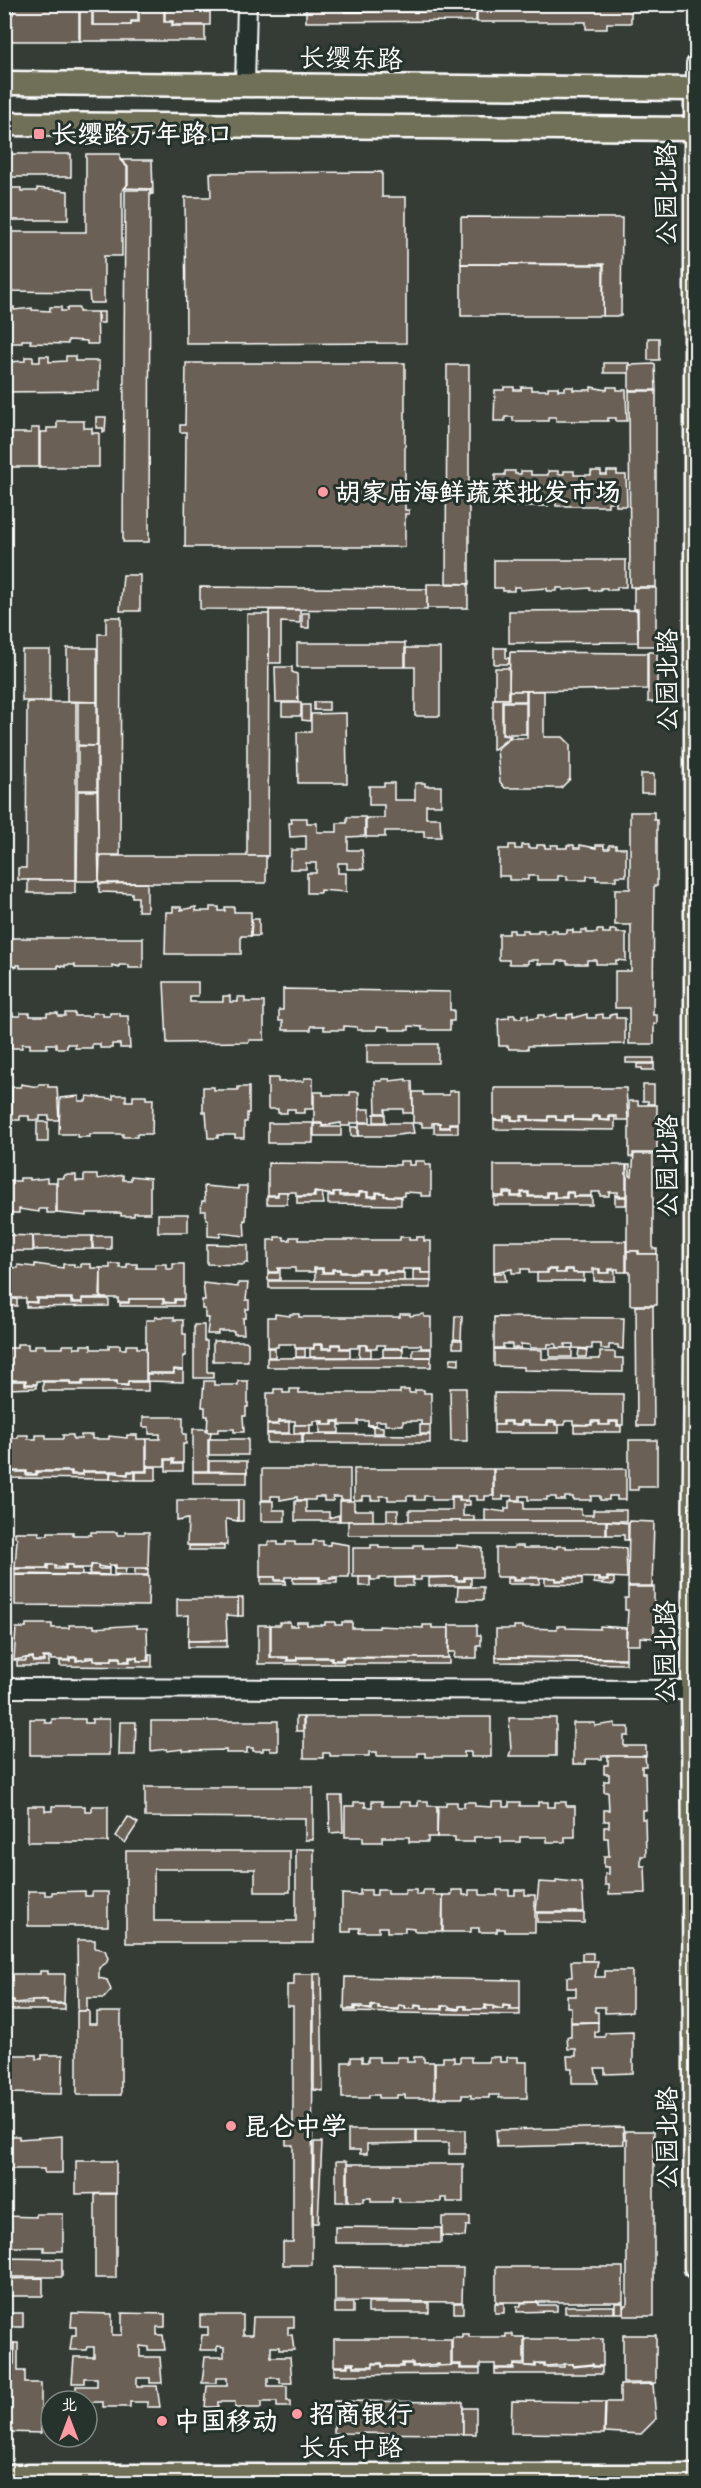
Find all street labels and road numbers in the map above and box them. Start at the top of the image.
street label: 长缨东路 [299,41,403,75]
street label: 公园北路 [650,142,682,246]
street label: 公园北路 [651,628,683,732]
street label: 公园北路 [651,1114,683,1218]
street label: 公园北路 [649,1600,681,1704]
street label: 公园北路 [651,2086,683,2190]
street label: 长乐中路 [299,2431,403,2463]

